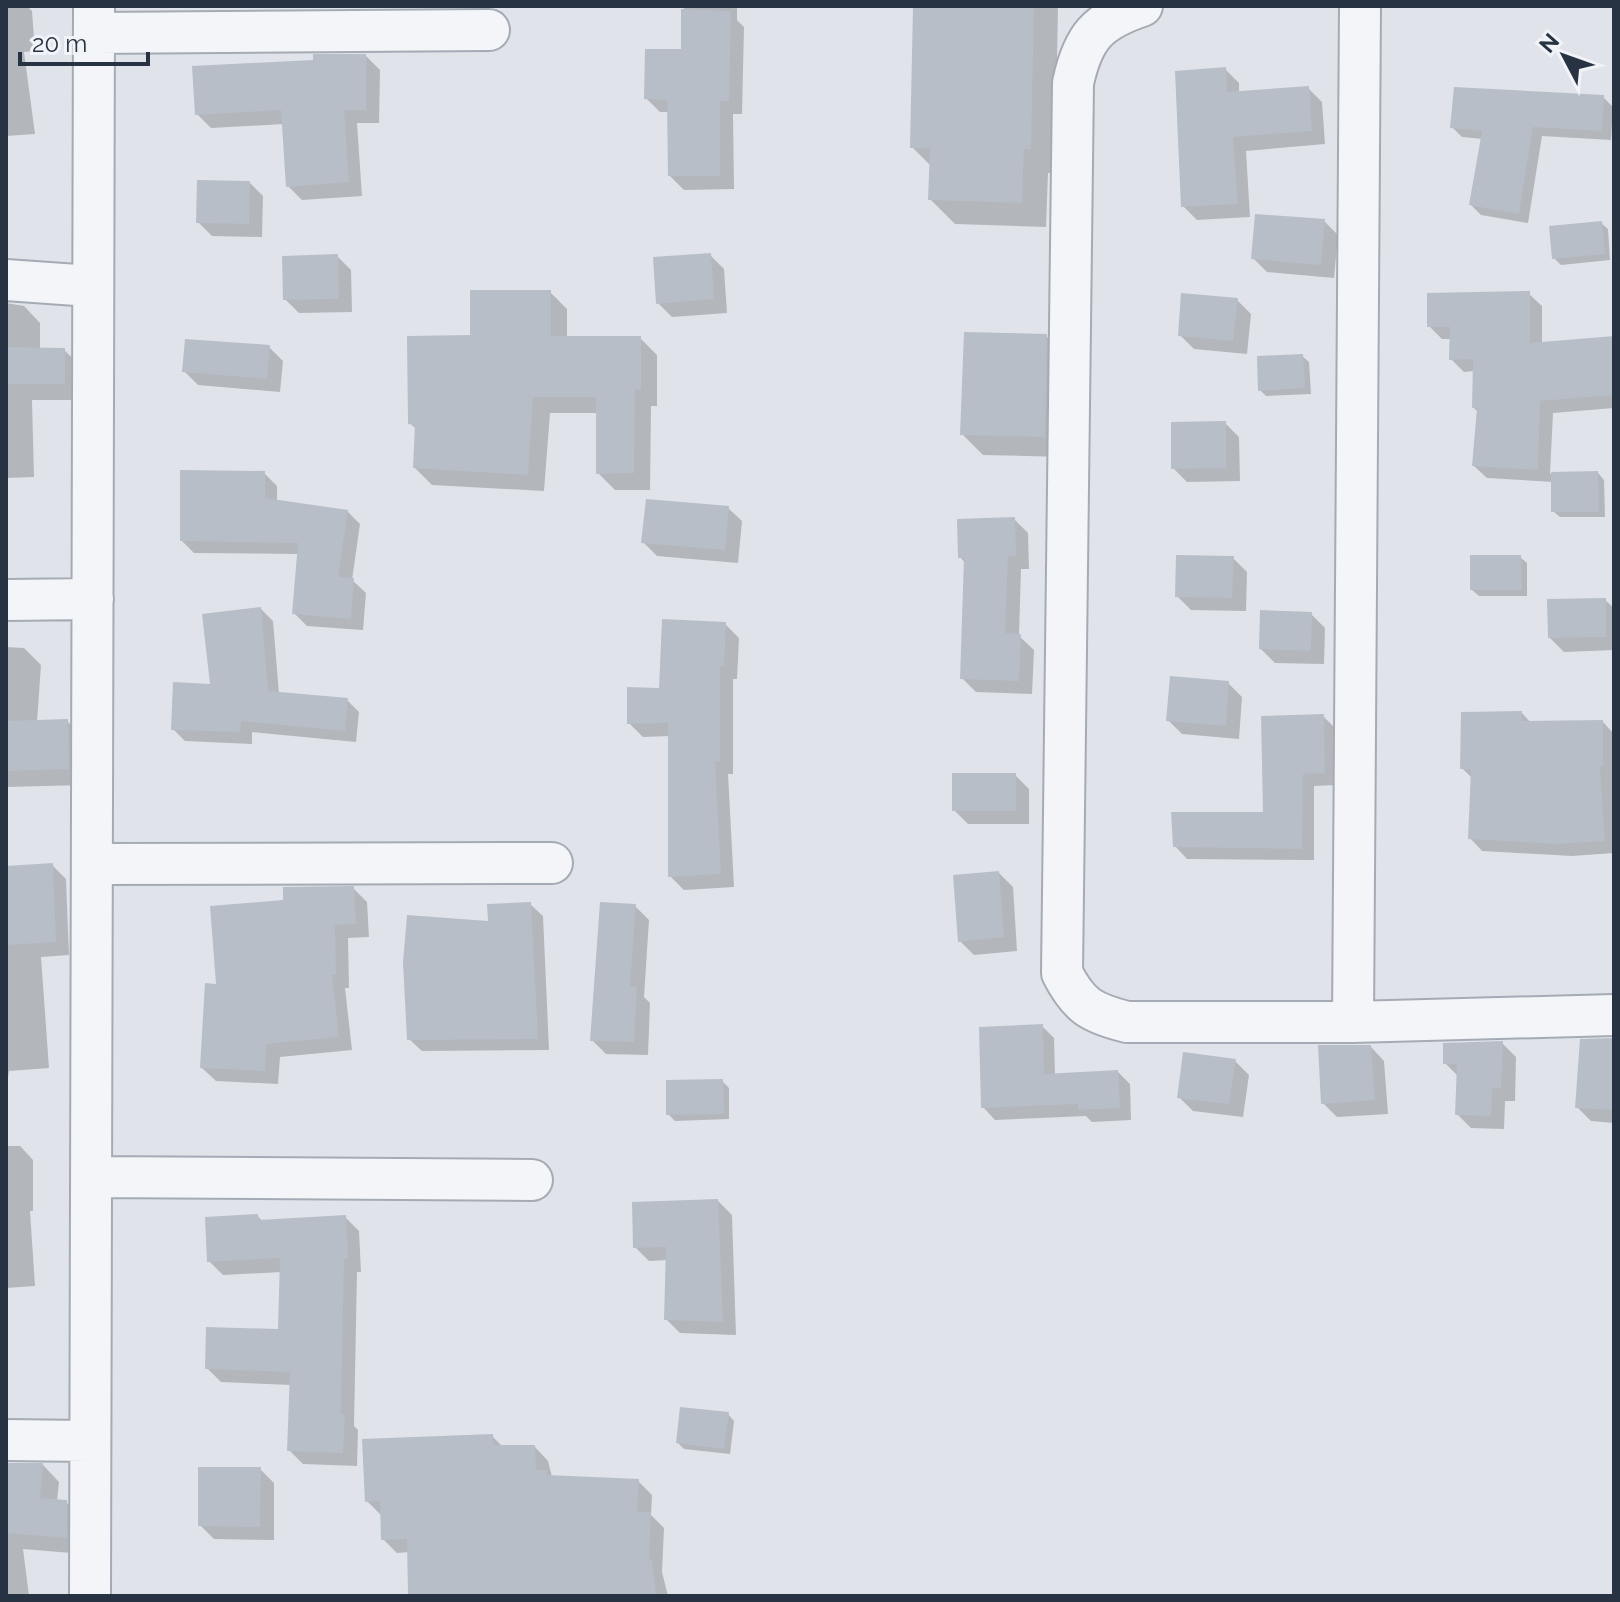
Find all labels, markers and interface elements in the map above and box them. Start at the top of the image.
scale bar [20,16,148,66]
north arrow [1524,16,1604,96]
text: N [1534,28,1564,58]
text: 20 m [32,29,87,58]

